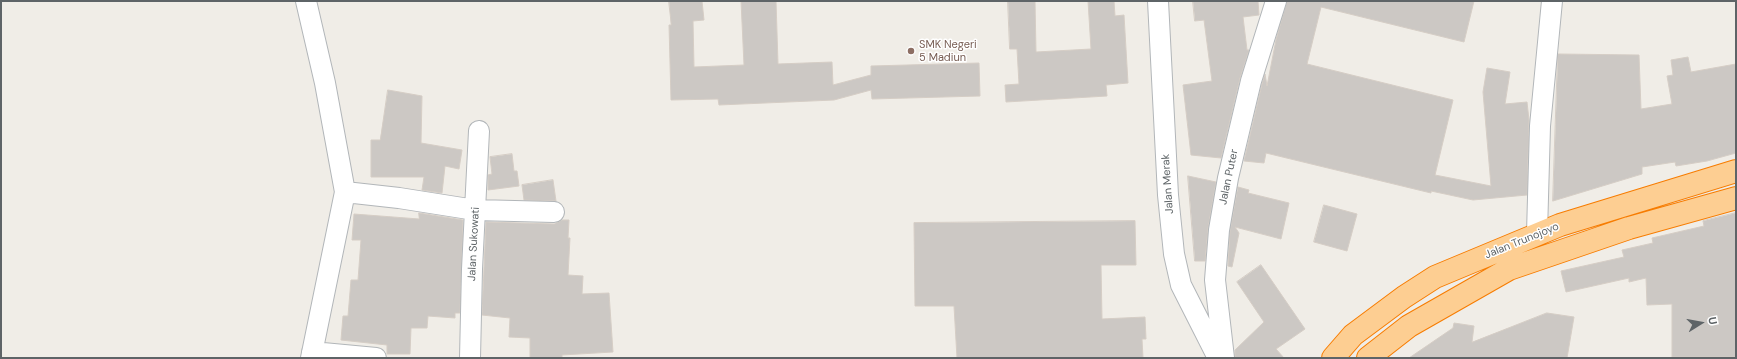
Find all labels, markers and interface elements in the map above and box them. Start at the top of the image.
place label: SMK Negeri 5 Madiun [919,38,977,64]
marker: SMK Negeri 5 Madiun [906,46,916,56]
street label: Jalan Puter [1217,148,1241,206]
street label: Jalan Merak [1159,153,1177,215]
street label: Jalan Sukowati [465,207,483,281]
street label: Jalan Trunojoyo [1483,220,1561,262]
north arrow [1681,303,1721,343]
text: U [1705,316,1720,326]

